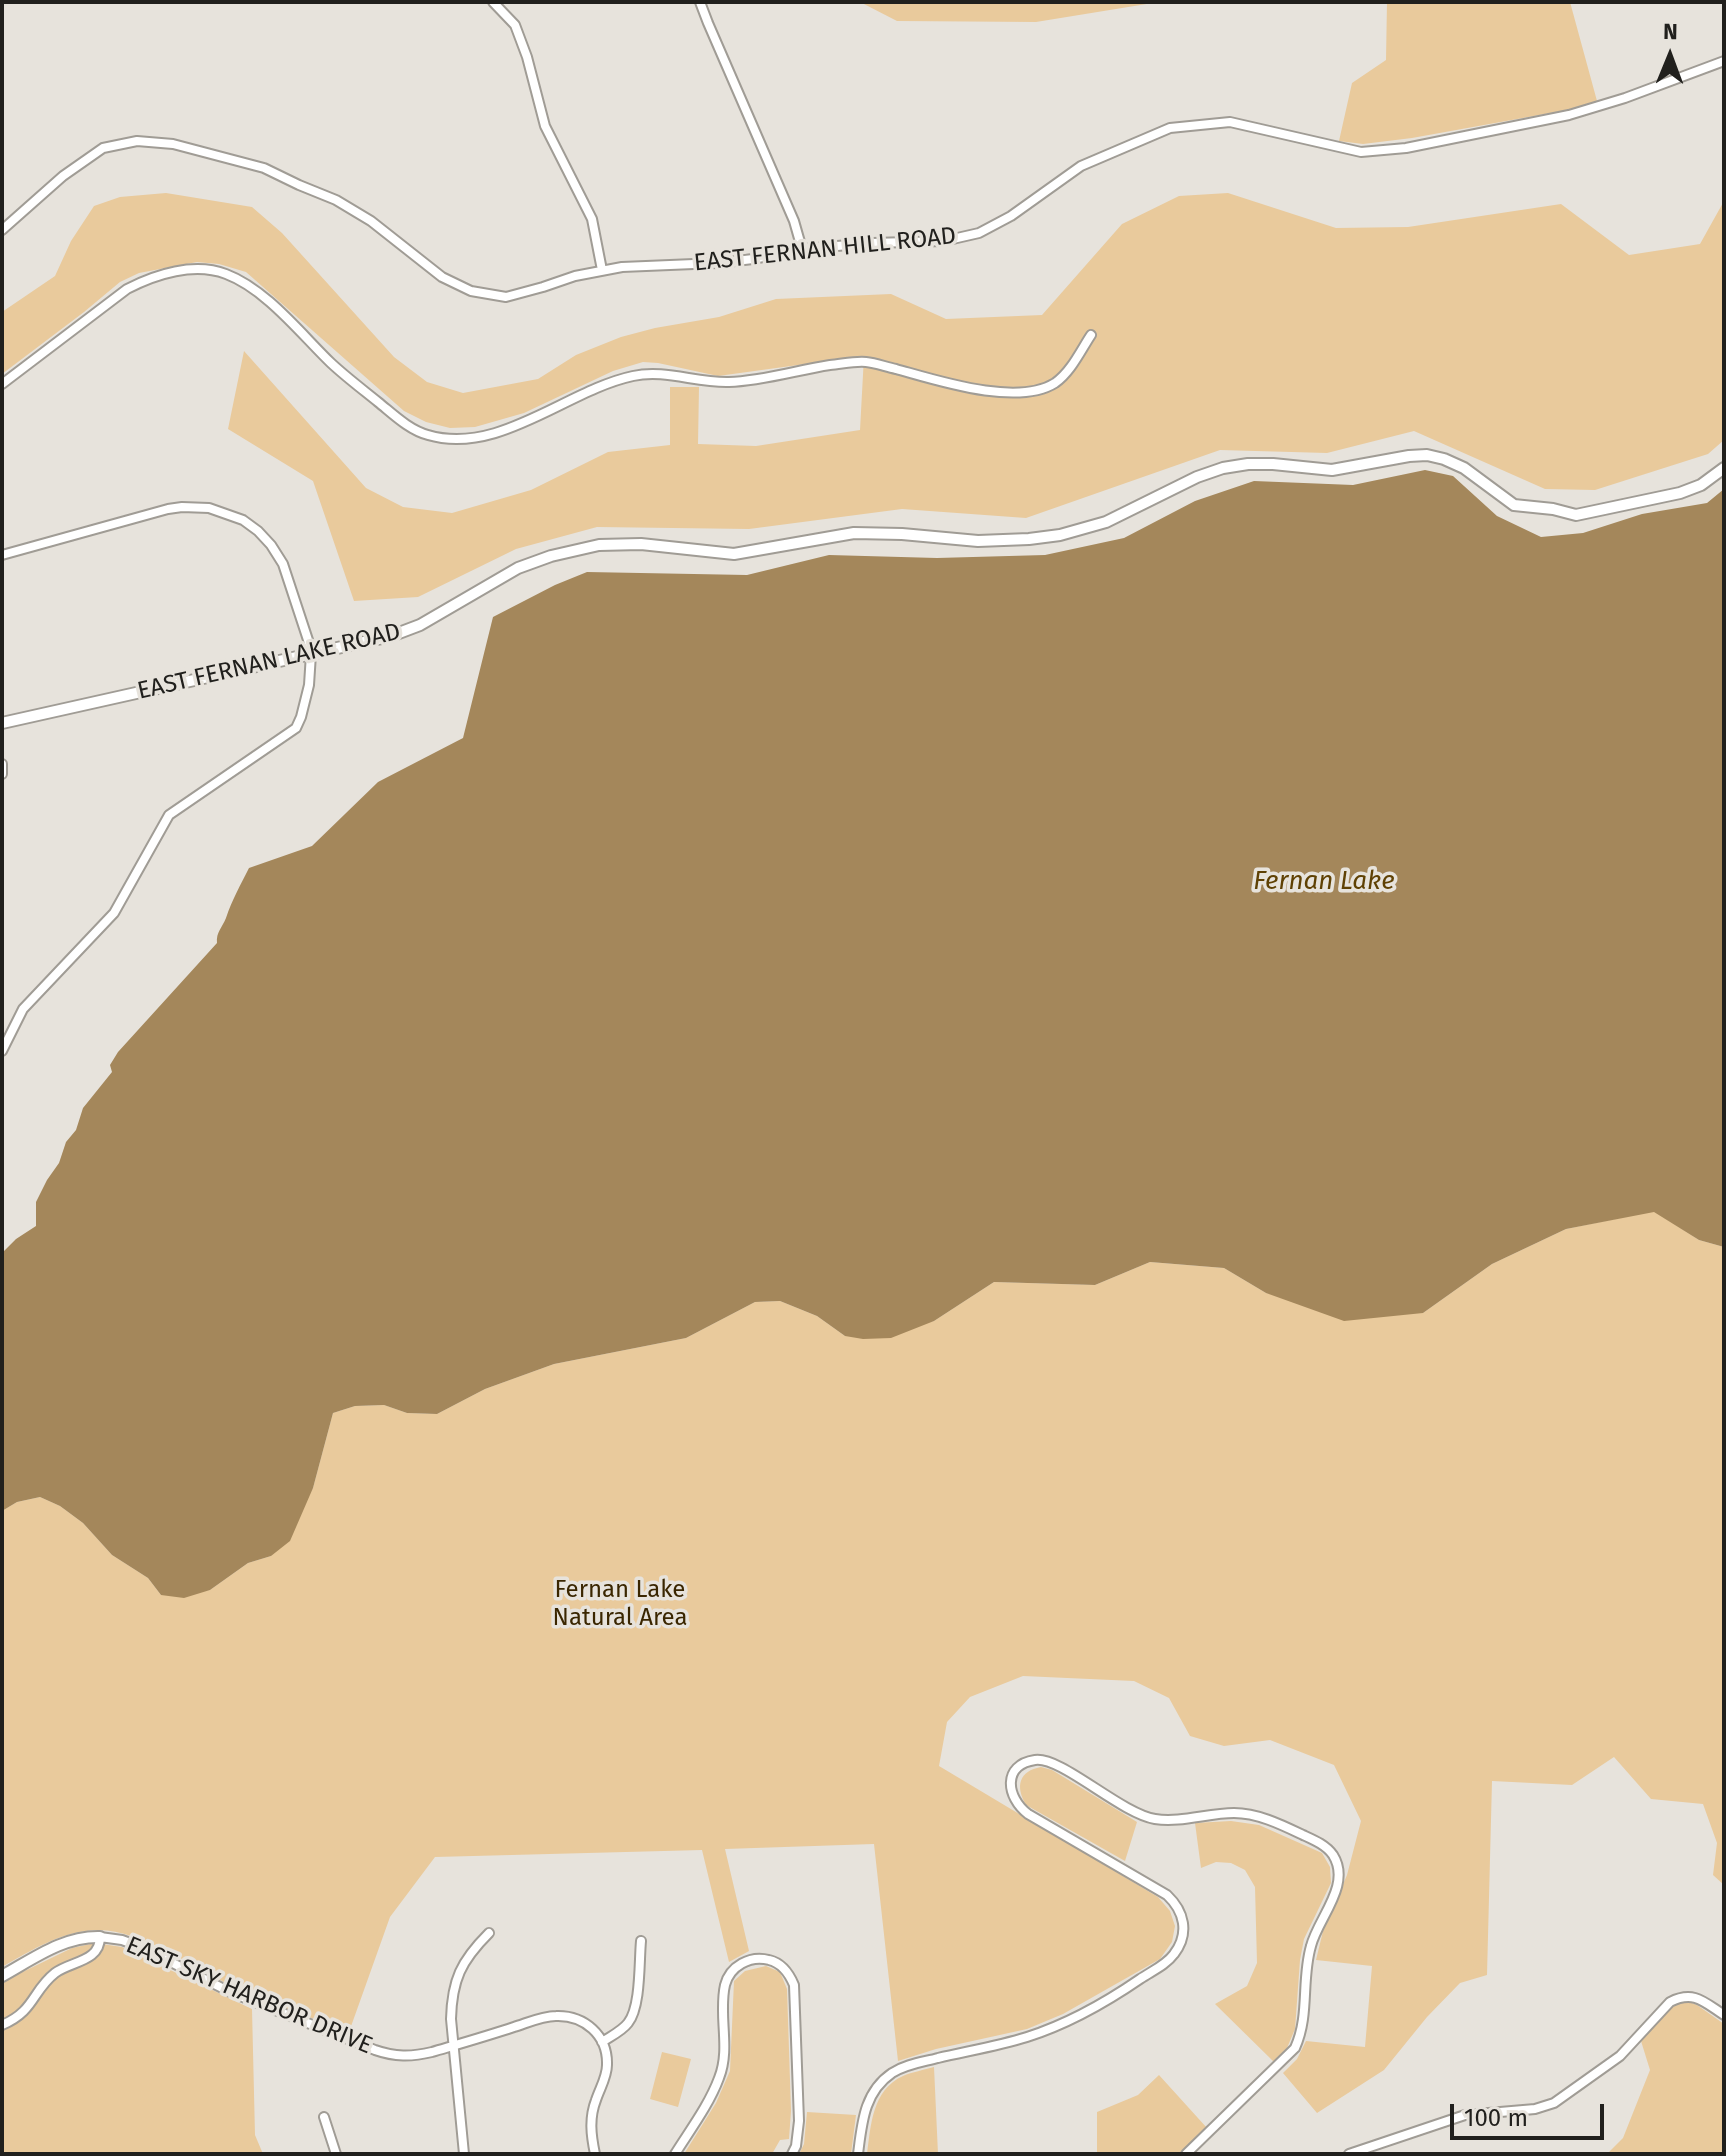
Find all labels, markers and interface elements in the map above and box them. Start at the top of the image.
north arrow [1630,16,1710,96]
text: N [1663,18,1678,45]
street label: EAST FERNAN HILL ROAD [692,222,958,278]
street label: EAST FERNAN LAKE ROAD [135,618,403,706]
water label: Fernan Lake [1253,866,1395,898]
park label: Fernan Lake Natural Area [553,1576,687,1632]
street label: EAST SKY HARBOR DRIVE [122,1931,376,2061]
scale bar [1454,2088,1608,2138]
text: 100 m [1464,2104,1528,2132]

